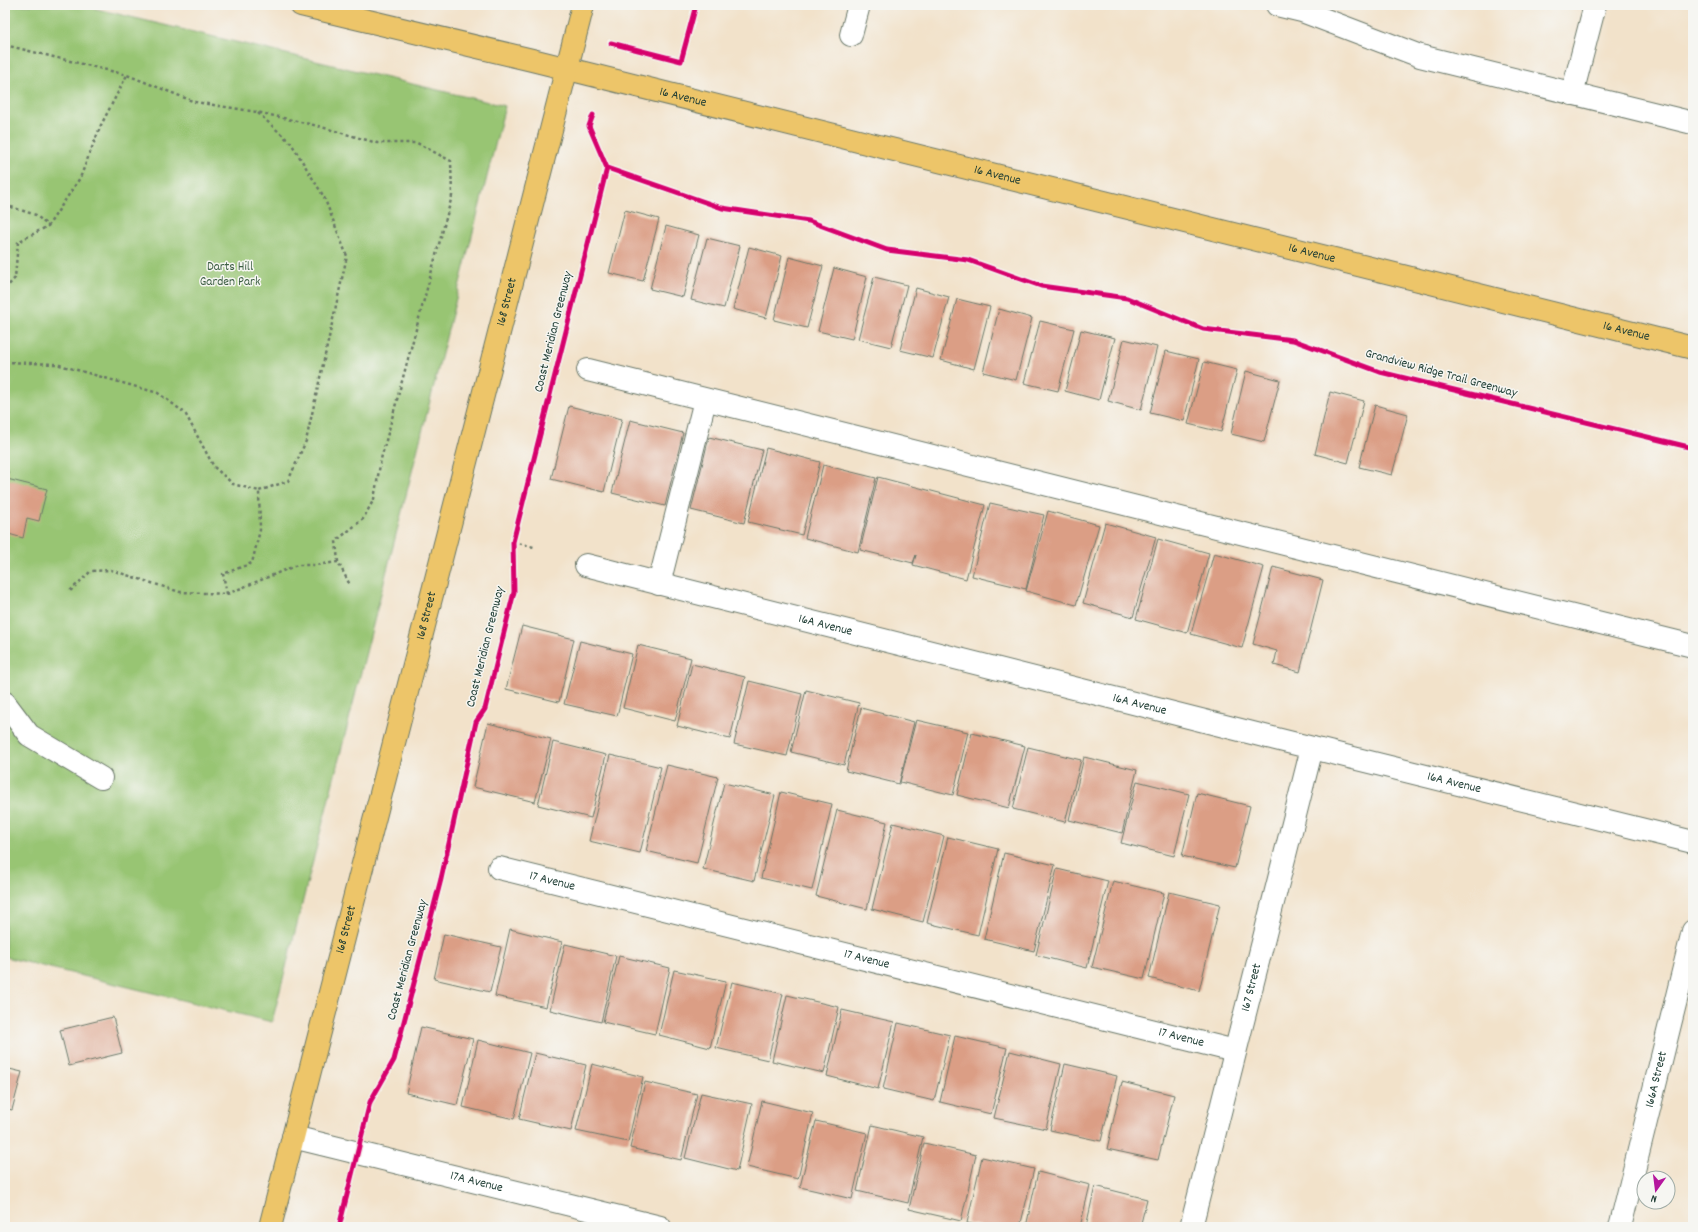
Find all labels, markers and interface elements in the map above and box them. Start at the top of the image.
street label: 16 Avenue [657,82,709,112]
street label: 16 Avenue [972,160,1023,191]
street label: 16 Avenue [1286,238,1338,269]
park label: Darts Hill Garden Park [200,258,260,292]
street label: Coast Meridian Greenway [530,269,578,395]
street label: 168 Street [492,276,522,328]
street label: 16 Avenue [1601,316,1652,347]
street label: Grandview Ridge Trail Greenway [1363,345,1520,404]
street label: Coast Meridian Greenway [462,584,510,710]
street label: 168 Street [411,589,442,642]
street label: 16A Avenue [797,609,855,641]
street label: 16A Avenue [1111,689,1169,721]
street label: 16A Avenue [1425,767,1483,799]
street label: 17 Avenue [528,866,577,896]
street label: Coast Meridian Greenway [383,897,433,1022]
street label: 168 Street [331,903,362,956]
street label: 17 Avenue [842,945,892,974]
street label: 167 Street [1236,961,1267,1014]
street label: 17 Avenue [1156,1023,1206,1053]
street label: 166A Street [1640,1049,1673,1110]
street label: 17A Avenue [448,1166,505,1198]
north arrow [1636,1170,1676,1210]
text: N [1649,1189,1659,1206]

